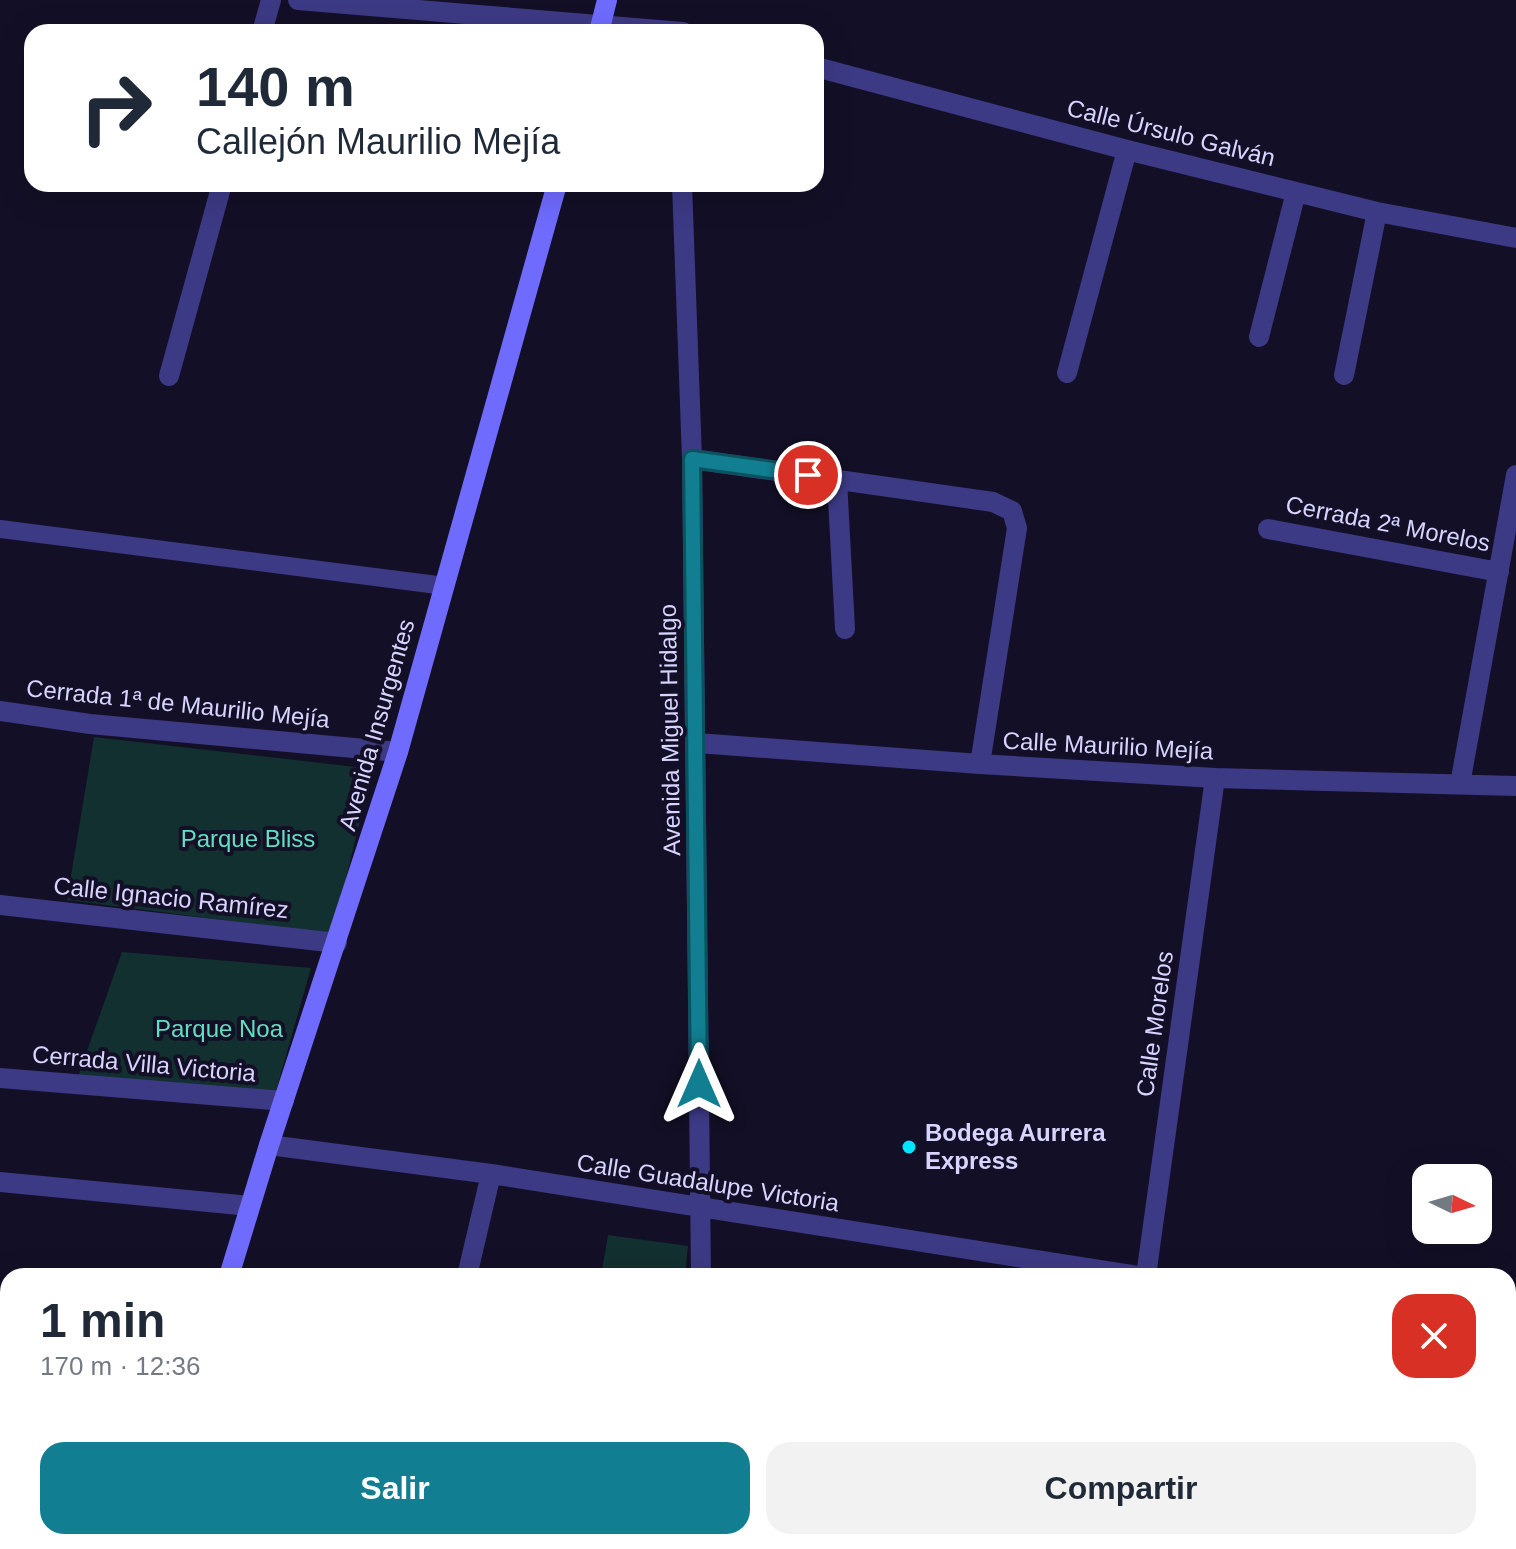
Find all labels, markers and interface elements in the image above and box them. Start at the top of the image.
text: 140 m [196,55,355,118]
icon: right [64,56,168,160]
street label: Calle Úrsulo Galván [1064,94,1278,171]
text: Callejón Maurilio Mejía [196,121,560,162]
pin [774,441,842,509]
icon: arrive [786,453,830,497]
street label: Cerrada 2ª Morelos [1284,490,1493,557]
street label: Avenida Miguel Hidalgo [654,604,685,856]
street label: Avenida Insurgentes [333,616,420,834]
street label: Cerrada 1ª de Maurilio Mejía [25,674,332,733]
street label: Calle Maurilio Mejía [1002,727,1215,765]
park label: Parque Bliss [181,825,315,852]
street label: Calle Ignacio Ramírez [52,872,290,923]
street label: Calle Morelos [1131,949,1178,1098]
park label: Parque Noa [155,1015,284,1042]
street label: Cerrada Villa Victoria [31,1040,258,1087]
position arrow [657,1042,741,1126]
place label: Bodega Aurrera Express [925,1119,1106,1174]
marker: Bodega Aurrera Express [900,1138,918,1156]
street label: Calle Guadalupe Victoria [575,1148,842,1217]
north arrow [1412,1164,1492,1244]
map controls [1412,1164,1492,1244]
text: 1 min [40,1294,165,1347]
button: close [1392,1294,1476,1378]
text: 170 m · 12:36 [40,1351,200,1381]
button: Salir [40,1442,750,1534]
button: Compartir [766,1442,1476,1534]

